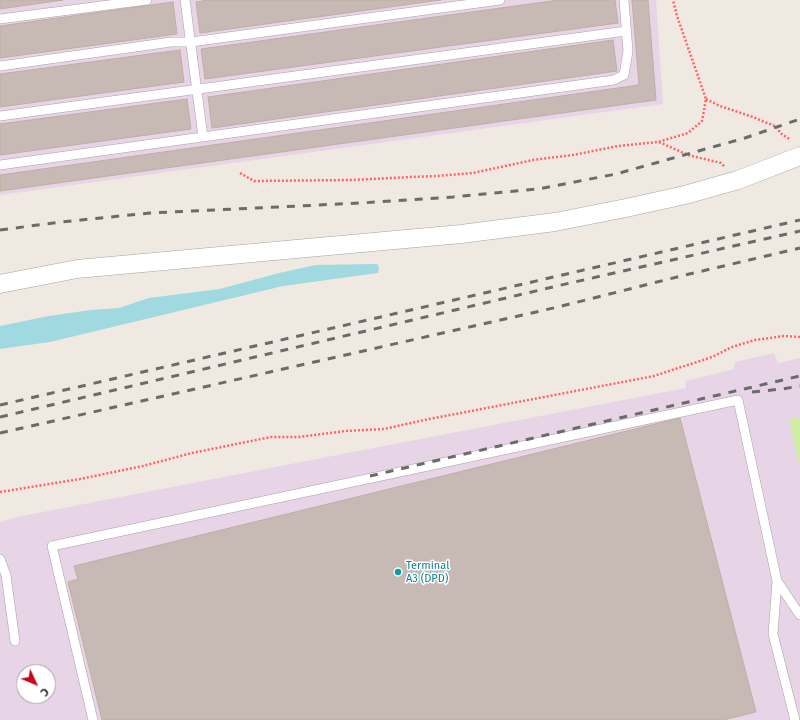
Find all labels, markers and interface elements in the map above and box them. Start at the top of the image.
place label: Terminal A3 (DPD) [406,559,449,585]
marker: Terminal A3 (DPD) [393,567,403,577]
north arrow [16,664,56,704]
text: С [37,685,51,699]

